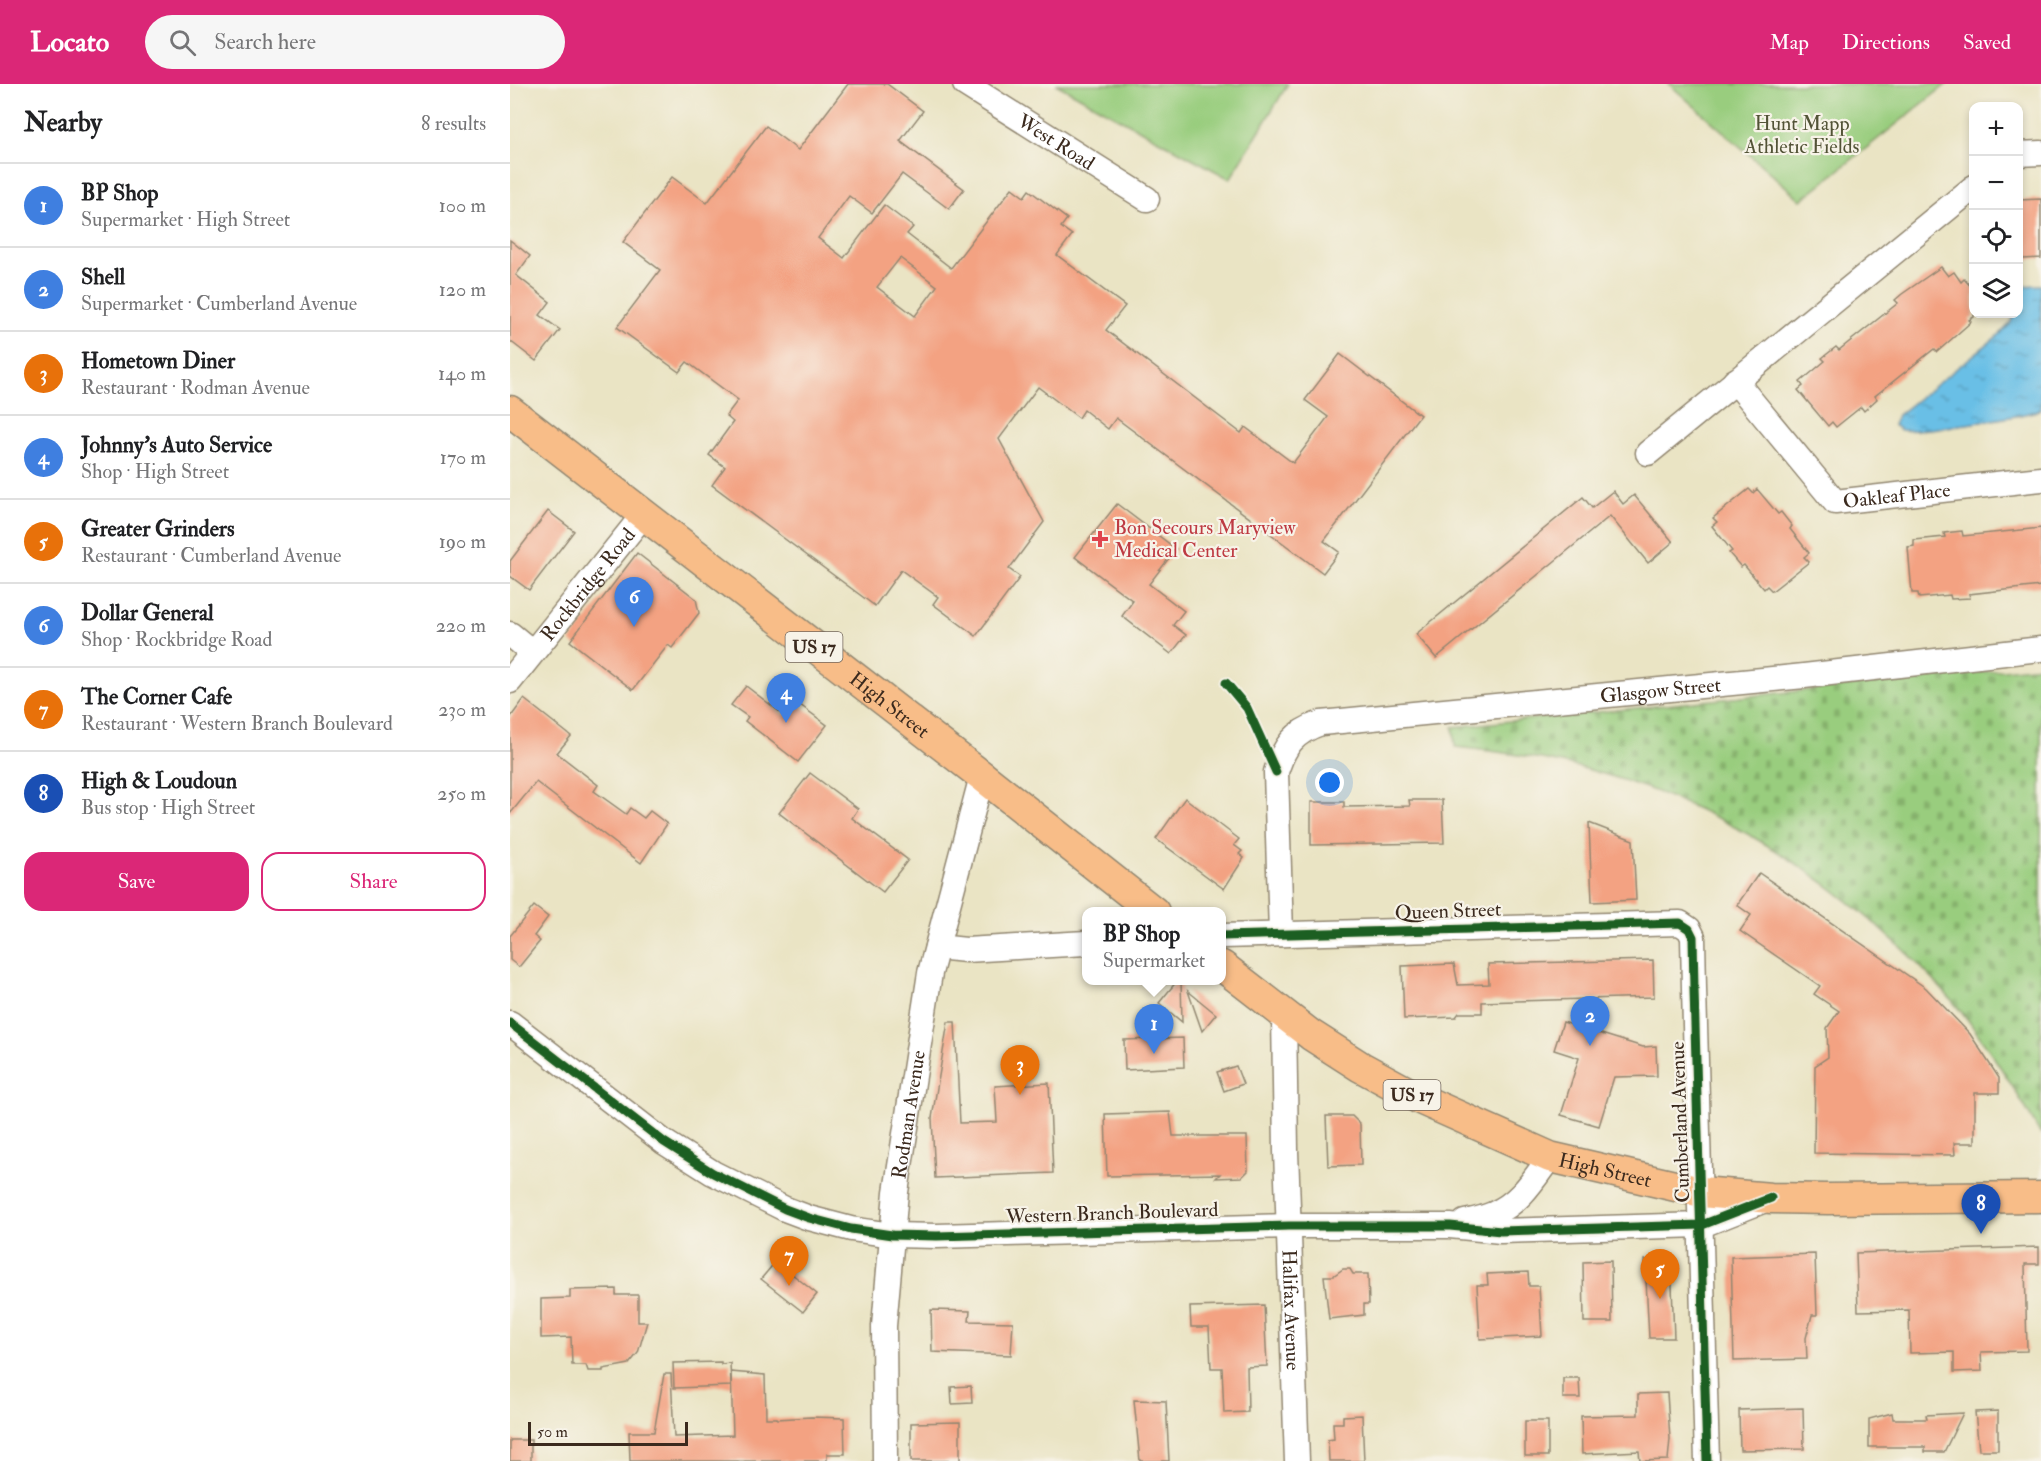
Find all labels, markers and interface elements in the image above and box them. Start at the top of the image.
search box [145,15,565,69]
text: Locato [30,25,109,60]
icon: search [166,26,199,59]
text: Search here [214,28,316,56]
text: Map [1769,29,1809,56]
text: Directions [1842,29,1930,56]
text: Saved [1963,29,2011,56]
map controls [1969,102,2023,318]
button: + [1969,102,2023,156]
text: Nearby [24,107,102,139]
street label: West Road [1012,108,1100,175]
text: 8 results [421,111,486,136]
park label: Hunt Mapp Athletic Fields [1744,111,1860,159]
button: − [1969,156,2023,210]
text: BP Shop [81,179,158,207]
text: 1 [40,193,47,218]
text: 100 m [439,193,486,218]
text: Supermarket · High Street [81,207,290,232]
button: locate [1969,210,2023,264]
text: Shell [81,263,125,291]
button: layers [1969,264,2023,318]
text: 2 [38,277,49,302]
text: 120 m [439,277,486,302]
text: Supermarket · Cumberland Avenue [81,291,357,316]
text: Hometown Diner [81,347,235,375]
text: 3 [40,361,47,386]
text: 140 m [438,361,486,386]
text: Restaurant · Rodman Avenue [81,375,310,400]
text: Johnny's Auto Service [81,431,272,459]
text: 4 [38,445,49,470]
text: 170 m [440,445,486,470]
text: Shop · High Street [81,459,229,484]
street label: Oakleaf Place [1842,477,1952,514]
text: Greater Grinders [81,515,235,543]
place label: Bon Secours Maryview Medical Center [1114,515,1296,563]
street label: Rockbridge Road [535,523,641,646]
text: 5 [39,529,48,554]
text: 190 m [439,529,486,554]
marker: Bon Secours Maryview Medical Center [1091,530,1109,548]
text: Restaurant · Cumberland Avenue [81,543,341,568]
pin: 6 [614,578,654,627]
text: Dollar General [81,599,214,627]
text: 6 [38,613,49,638]
text: 220 m [436,613,486,638]
text: Shop · Rockbridge Road [81,627,272,652]
road number: US 17 [786,632,842,662]
street label: High Street [845,666,935,744]
street label: Glasgow Street [1599,672,1722,708]
pin: 4 [766,674,806,723]
text: The Corner Cafe [81,683,232,711]
text: 7 [39,697,48,722]
text: 230 m [438,697,486,722]
text: Restaurant · Western Branch Boulevard [81,711,393,736]
text: High & Loudoun [81,767,237,795]
your location [1315,768,1344,797]
text: 8 [39,781,48,806]
text: 250 m [437,781,486,806]
text: Bus stop · High Street [81,795,255,820]
button: Save [24,852,249,911]
button: Share [261,852,486,911]
street label: Queen Street [1394,897,1502,925]
popup [1082,907,1226,985]
text: BP Shop [1103,920,1180,948]
text: Supermarket [1103,948,1205,973]
pin: 2 [1570,996,1610,1046]
pin: 1 [1134,1004,1174,1054]
street label: Cumberland Avenue [1665,1041,1695,1203]
pin: 3 [1000,1046,1040,1095]
street label: Rodman Avenue [886,1048,930,1181]
road number: US 17 [1384,1080,1440,1110]
street label: High Street [1556,1147,1654,1193]
pin: 8 [1962,1184,2000,1234]
street label: Western Branch Boulevard [1004,1197,1219,1229]
pin: 7 [770,1236,808,1286]
street label: Halifax Avenue [1277,1249,1306,1371]
pin: 5 [1640,1250,1680,1299]
scale bar [528,1419,688,1446]
text: 50 m [537,1422,568,1442]

